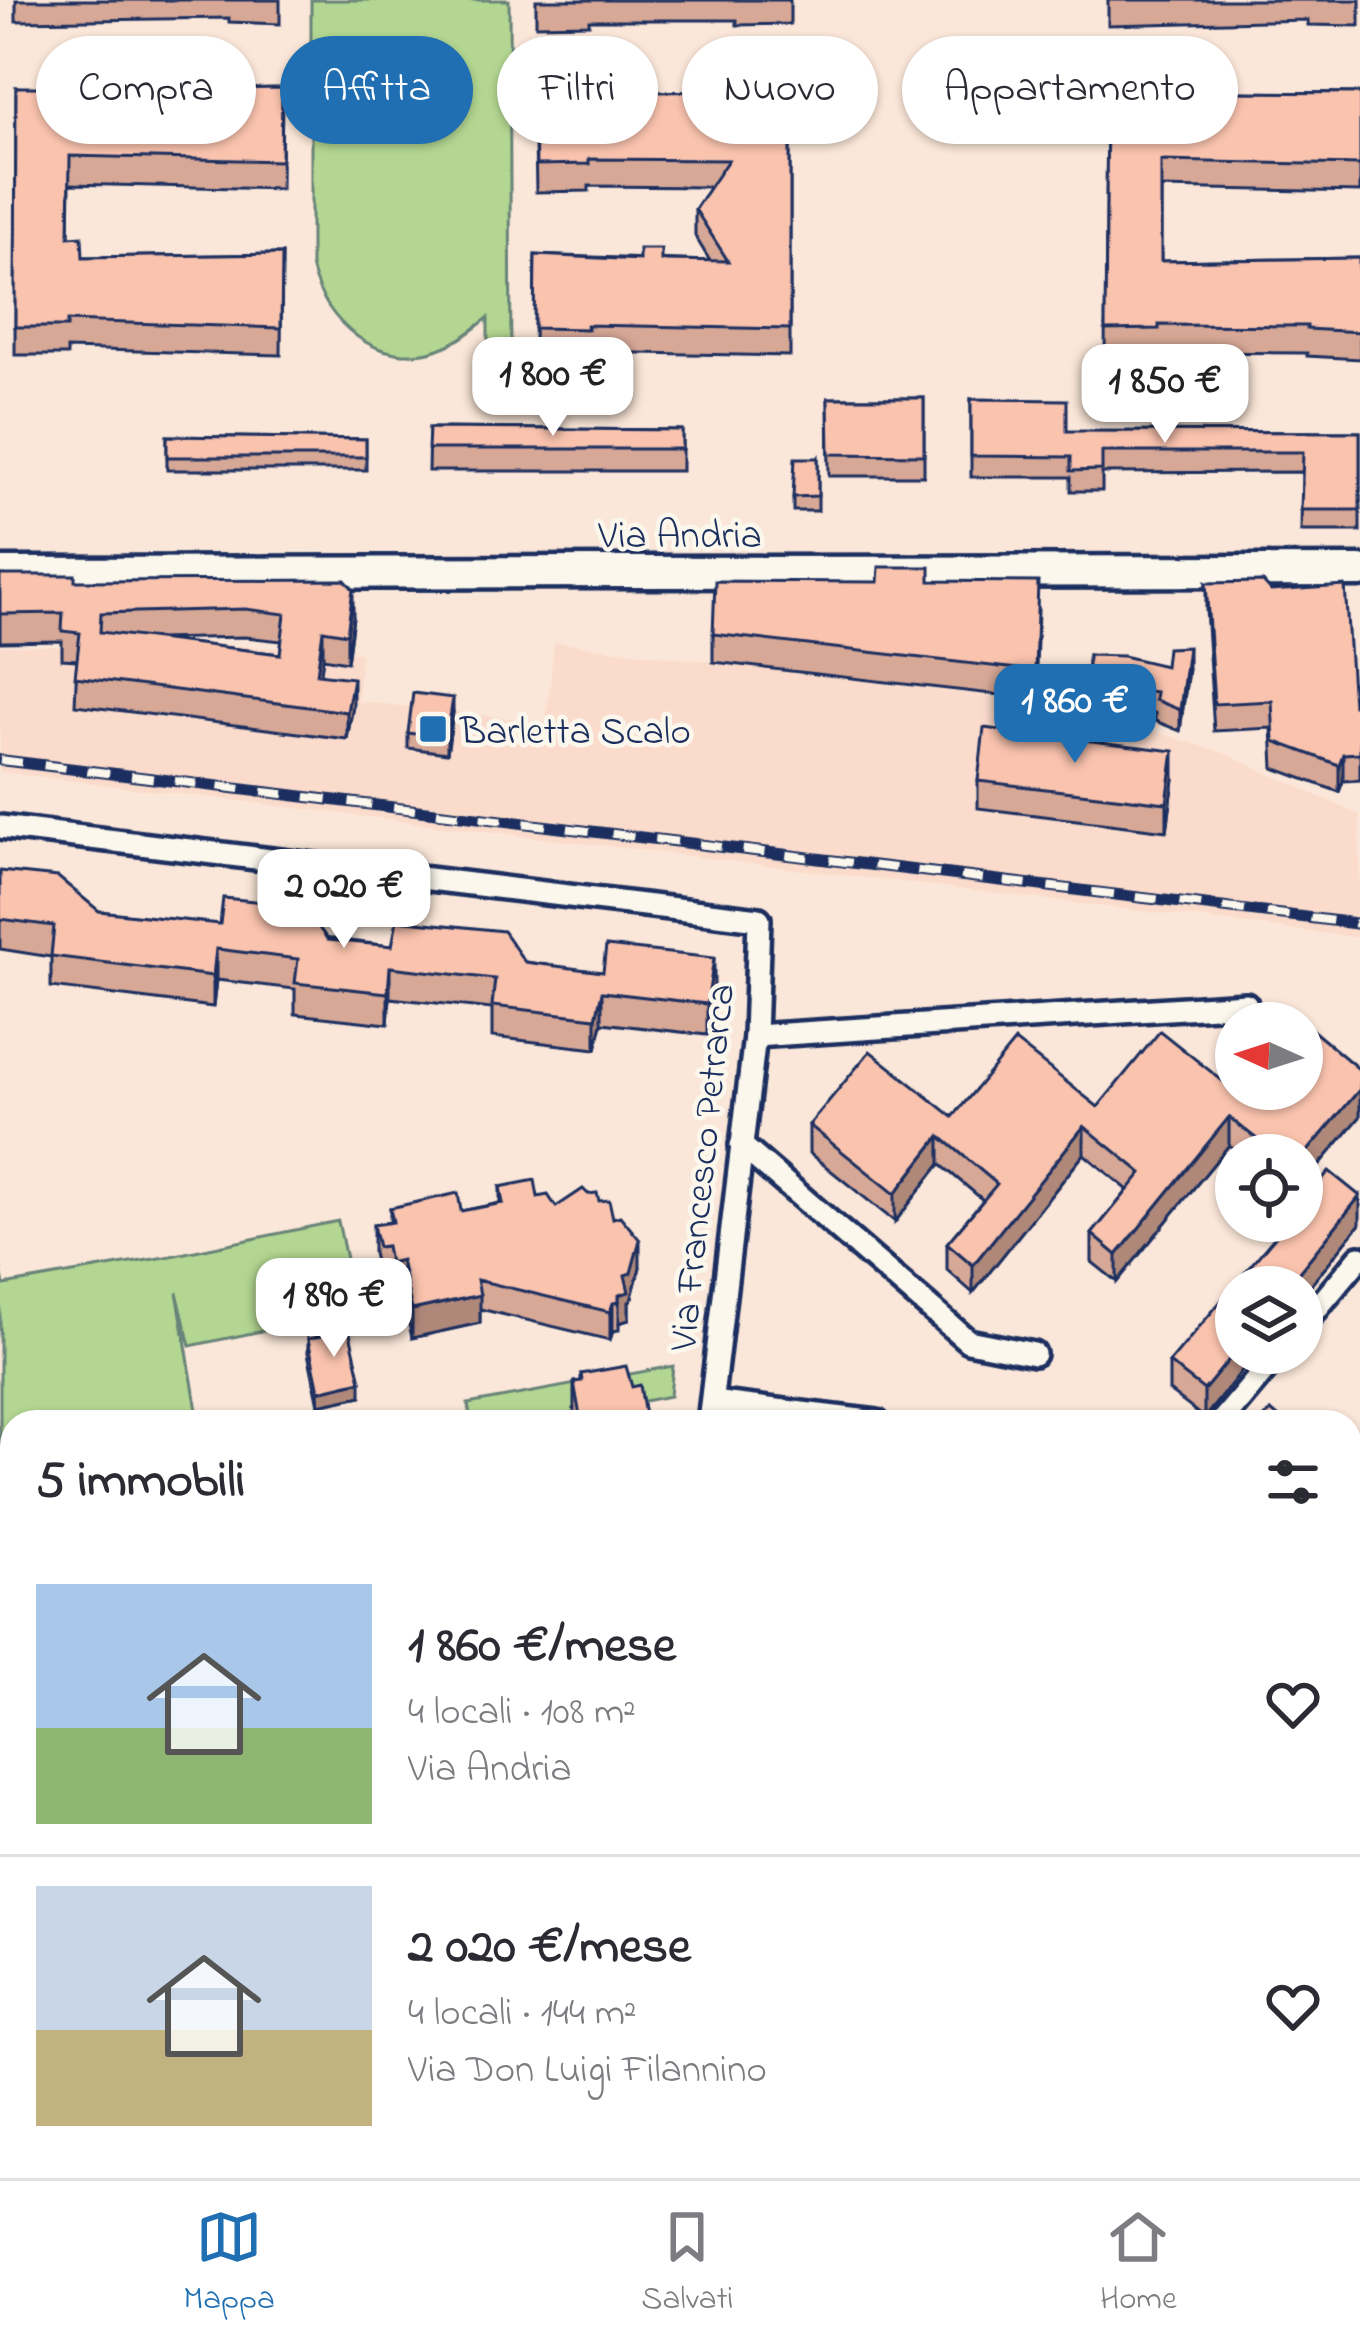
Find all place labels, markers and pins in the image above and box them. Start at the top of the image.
pin: 1 800 € [442,337,664,439]
pin: 1 850 € [1054,344,1276,446]
pin: 1 860 € [964,664,1186,766]
place label: Barletta Scalo [459,705,691,762]
marker: Barletta Scalo [417,713,449,745]
pin: 2 020 € [233,849,455,951]
pin: 1 890 € [223,1258,445,1360]

